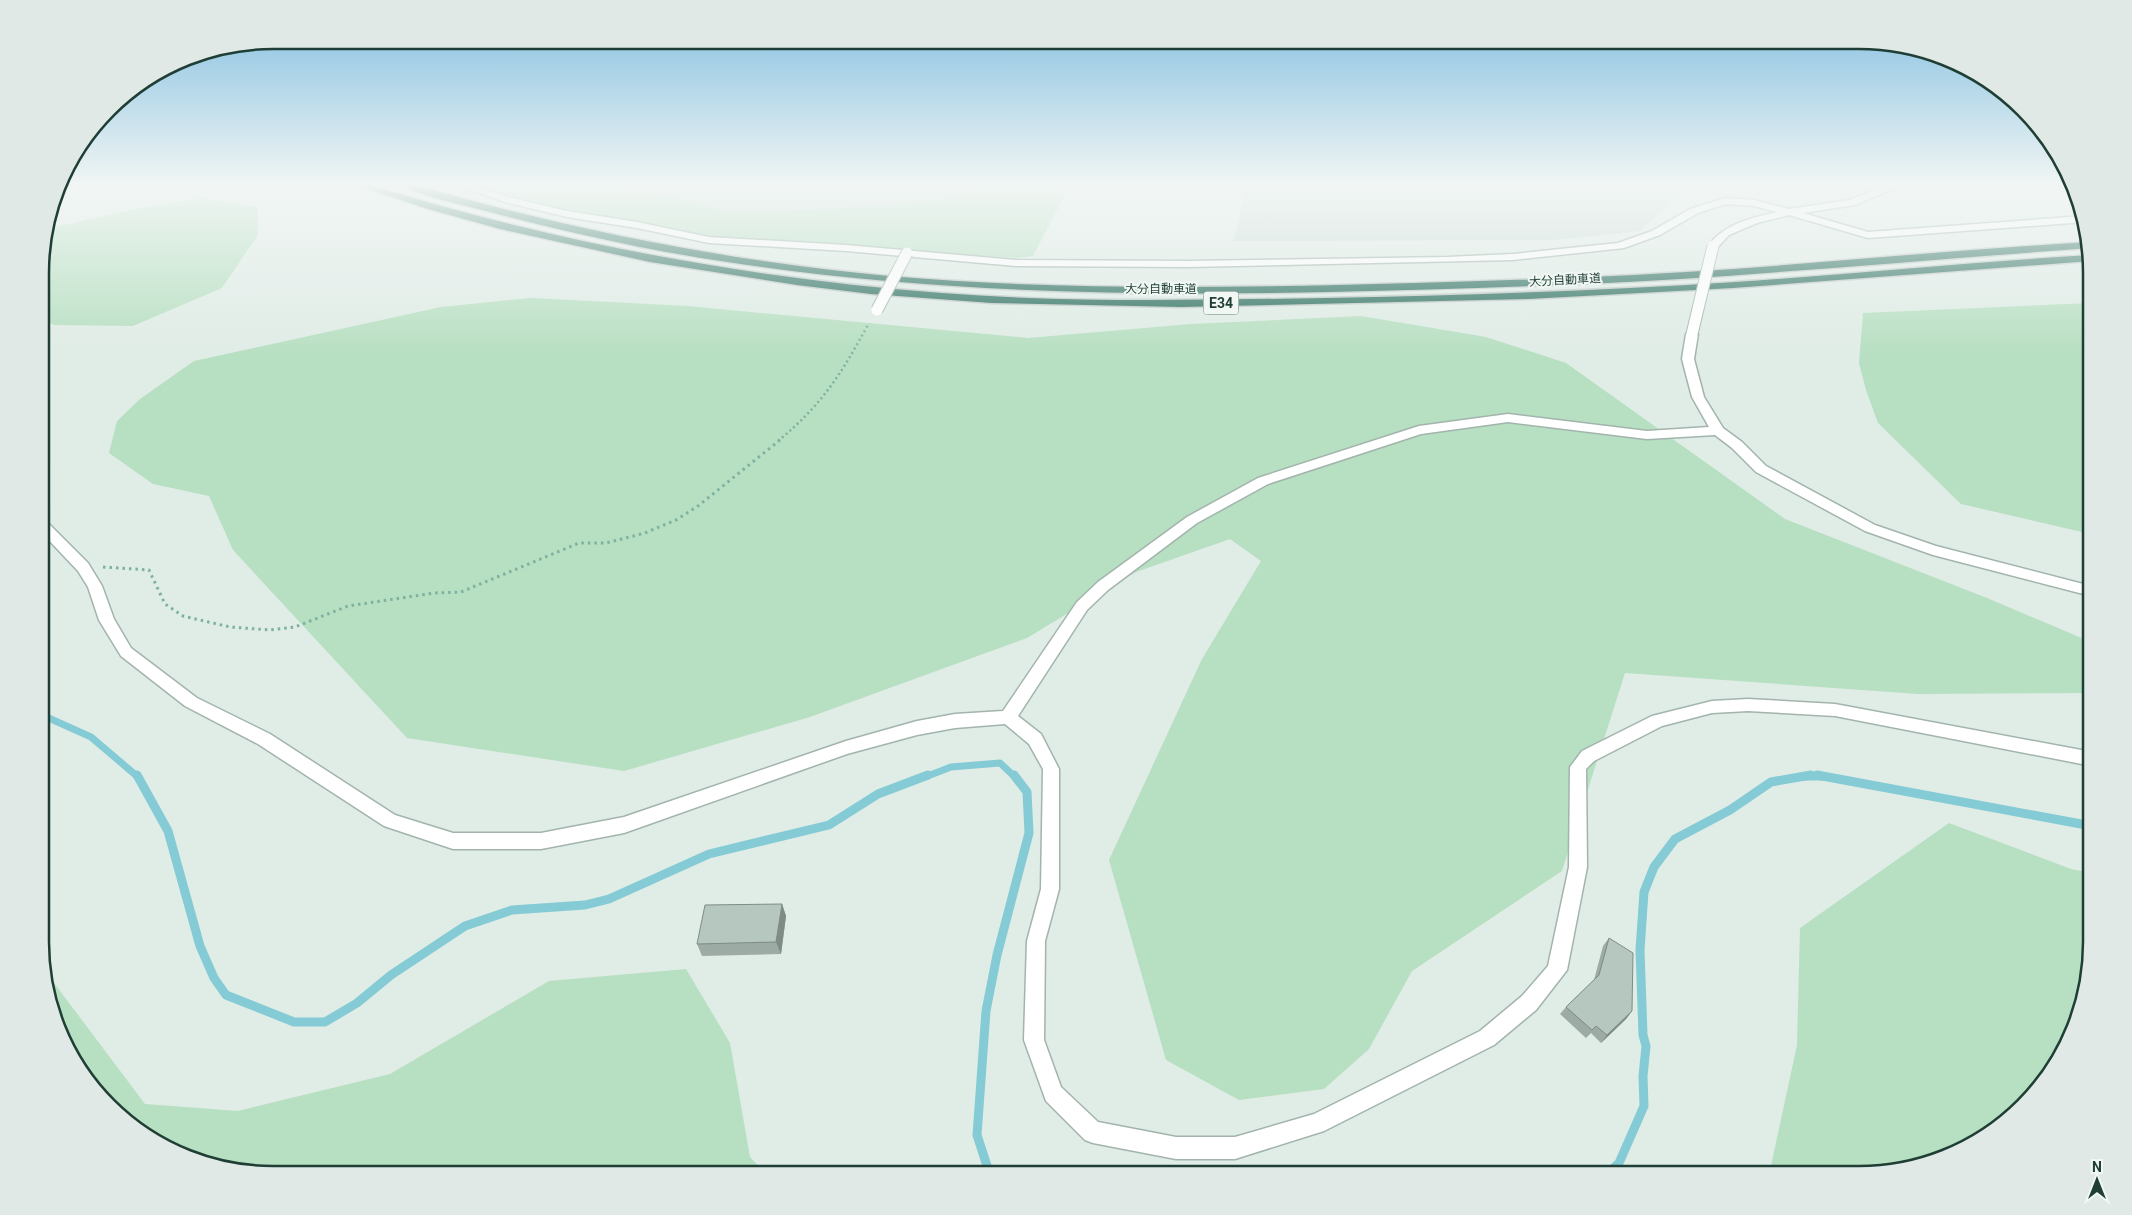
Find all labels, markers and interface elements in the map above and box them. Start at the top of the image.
street label: 大分自動車道 [1529,271,1601,289]
street label: 大分自動車道 [1125,282,1197,296]
road number: E34 [1204,292,1238,314]
north arrow [2072,1155,2122,1205]
text: N [2092,1159,2102,1175]

